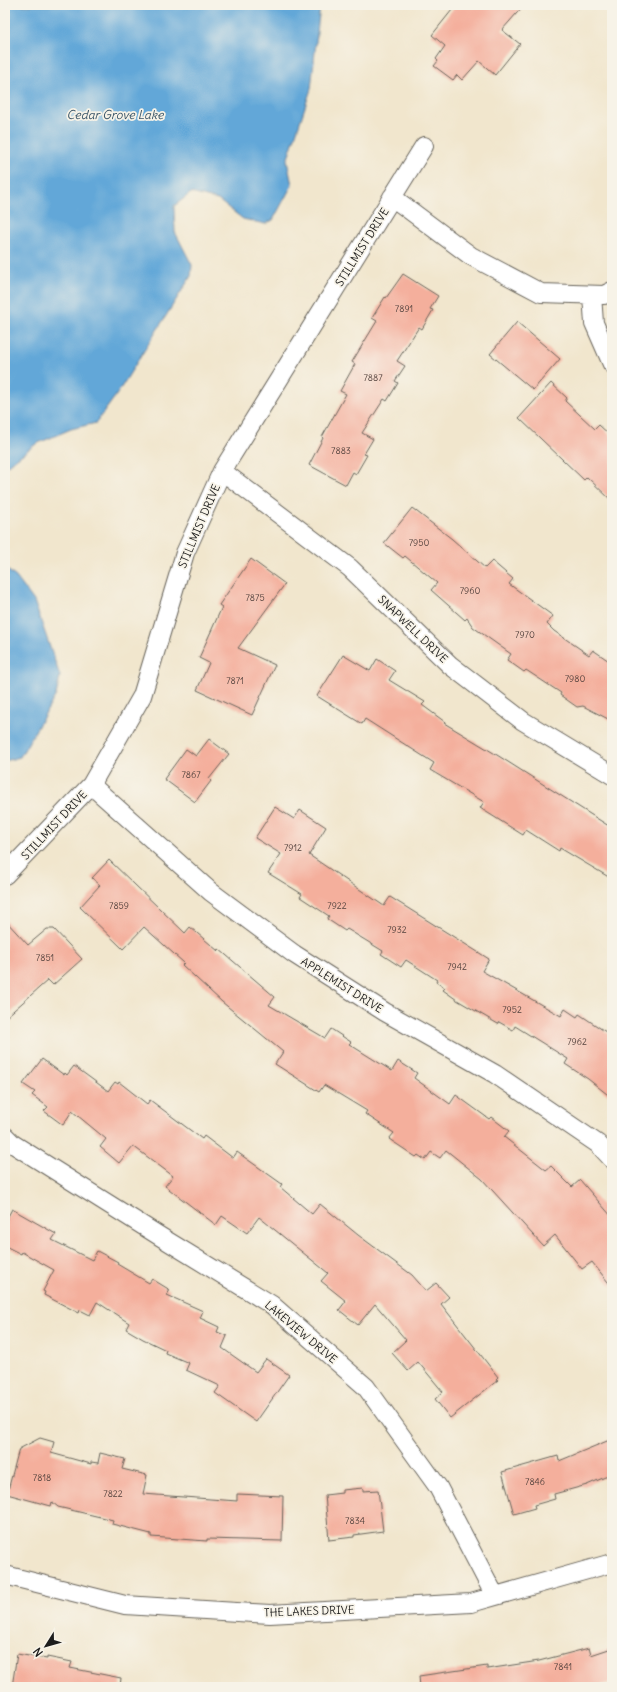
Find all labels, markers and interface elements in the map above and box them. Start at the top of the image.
water label: Cedar Grove Lake [67,107,165,122]
street label: STILLMIST DRIVE [332,205,392,289]
house number: 7891 [395,303,413,314]
house number: 7887 [363,372,383,383]
house number: 7883 [331,445,351,456]
street label: STILLMIST DRIVE [175,482,223,570]
house number: 7950 [409,537,429,548]
house number: 7960 [460,585,480,596]
house number: 7875 [245,592,265,603]
street label: SNAPWELL DRIVE [375,592,451,666]
house number: 7970 [515,629,535,640]
house number: 7980 [565,673,585,684]
house number: 7871 [226,675,244,686]
house number: 7867 [181,769,201,780]
street label: STILLMIST DRIVE [18,787,90,863]
house number: 7912 [284,842,302,853]
house number: 7859 [109,900,129,911]
house number: 7922 [327,900,347,911]
house number: 7932 [387,924,407,935]
house number: 7851 [36,952,54,963]
street label: APPLEMIST DRIVE [298,954,386,1016]
house number: 7942 [447,961,467,972]
house number: 7952 [502,1004,522,1015]
house number: 7962 [567,1036,587,1047]
street label: LAKEVIEW DRIVE [262,1298,340,1366]
house number: 7818 [33,1472,51,1483]
house number: 7846 [525,1476,545,1487]
house number: 7822 [103,1488,123,1499]
house number: 7834 [345,1515,365,1526]
street label: THE LAKES DRIVE [263,1602,355,1620]
north arrow [26,1626,66,1666]
text: N [30,1645,46,1659]
house number: 7841 [554,1661,572,1672]

